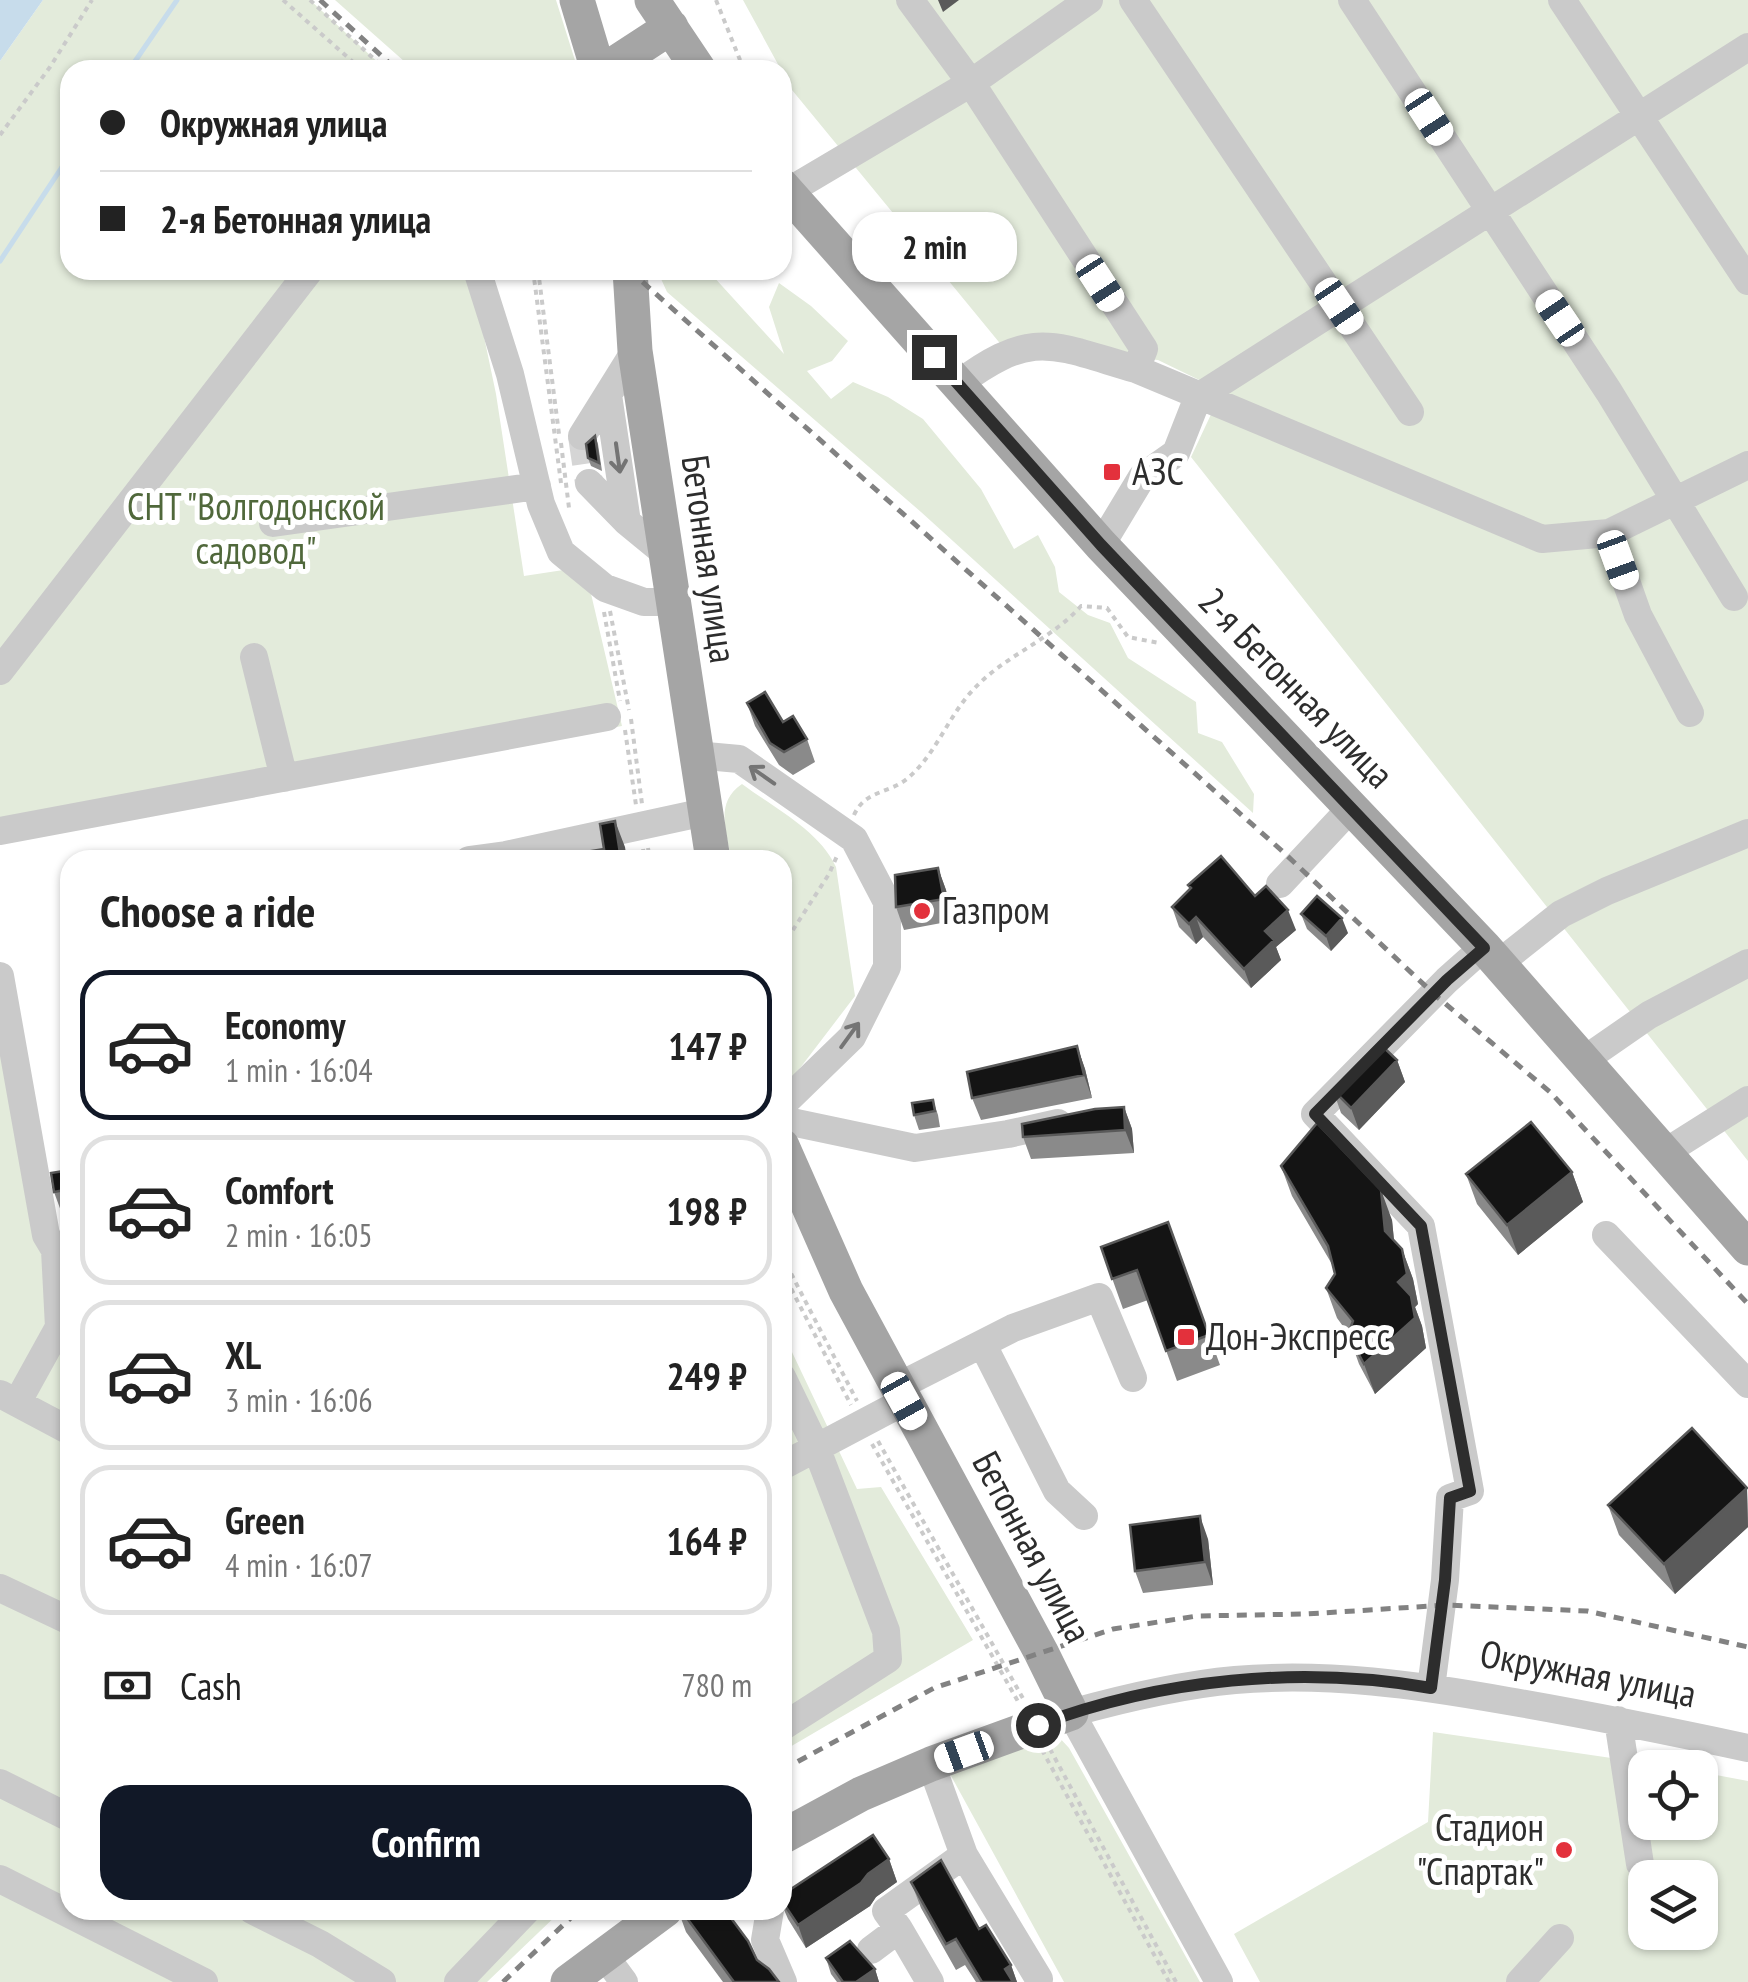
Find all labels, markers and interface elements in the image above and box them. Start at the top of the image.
car [1400,84,1458,150]
text: Окружная улица [160,98,387,147]
text: 2-я Бетонная улица [160,194,431,243]
callout: 2 min [852,212,1016,282]
text: 2 min [902,226,967,268]
car [1071,250,1129,316]
car [1310,273,1368,339]
car [1531,285,1589,351]
route end [912,335,957,380]
one-way arrow [609,442,627,474]
place label: АЗС [1132,446,1184,495]
street label: Бетонная улица [672,452,749,666]
marker: АЗС [1101,461,1123,483]
park label: СНТ "Волгодонской садовод" [127,481,385,574]
car [1594,527,1642,593]
street label: 2-я Бетонная улица [1189,576,1405,798]
one-way arrow [749,765,777,786]
text: Choose a ride [100,881,315,939]
place label: Газпром [942,885,1050,934]
marker: Газпром [911,900,933,922]
icon: car [105,1000,195,1090]
text: Economy [225,1000,345,1049]
text: 147 ₽ [668,1021,747,1070]
one-way arrow [839,1022,860,1049]
text: 1 min · 16:04 [225,1049,373,1091]
icon: car [105,1165,195,1255]
text: Comfort [225,1165,334,1214]
text: 198 ₽ [667,1186,747,1235]
text: 2 min · 16:05 [225,1214,373,1256]
place label: Дон-Экспресс [1206,1311,1390,1360]
marker: Дон-Экспресс [1175,1326,1197,1348]
icon: car [105,1330,195,1420]
text: XL [225,1330,261,1379]
text: 249 ₽ [667,1351,747,1400]
car [876,1367,932,1435]
text: 3 min · 16:06 [225,1379,373,1421]
street label: Бетонная улица [963,1442,1104,1650]
icon: car [105,1495,195,1585]
text: Green [225,1495,305,1544]
text: 164 ₽ [667,1516,747,1565]
text: 4 min · 16:07 [225,1544,373,1586]
street label: Окружная улица [1476,1628,1700,1717]
icon: cash [100,1658,155,1713]
text: Cash [180,1661,242,1710]
text: 780 m [681,1664,752,1706]
route start [1016,1703,1061,1748]
car [931,1728,997,1776]
map controls [1628,1750,1718,1950]
button: locate [1628,1750,1718,1840]
button: Confirm [100,1785,752,1900]
place label: Стадион "Спартак" [1416,1802,1544,1895]
marker: Стадион "Спартак" [1553,1839,1575,1861]
button: layers [1628,1860,1718,1950]

